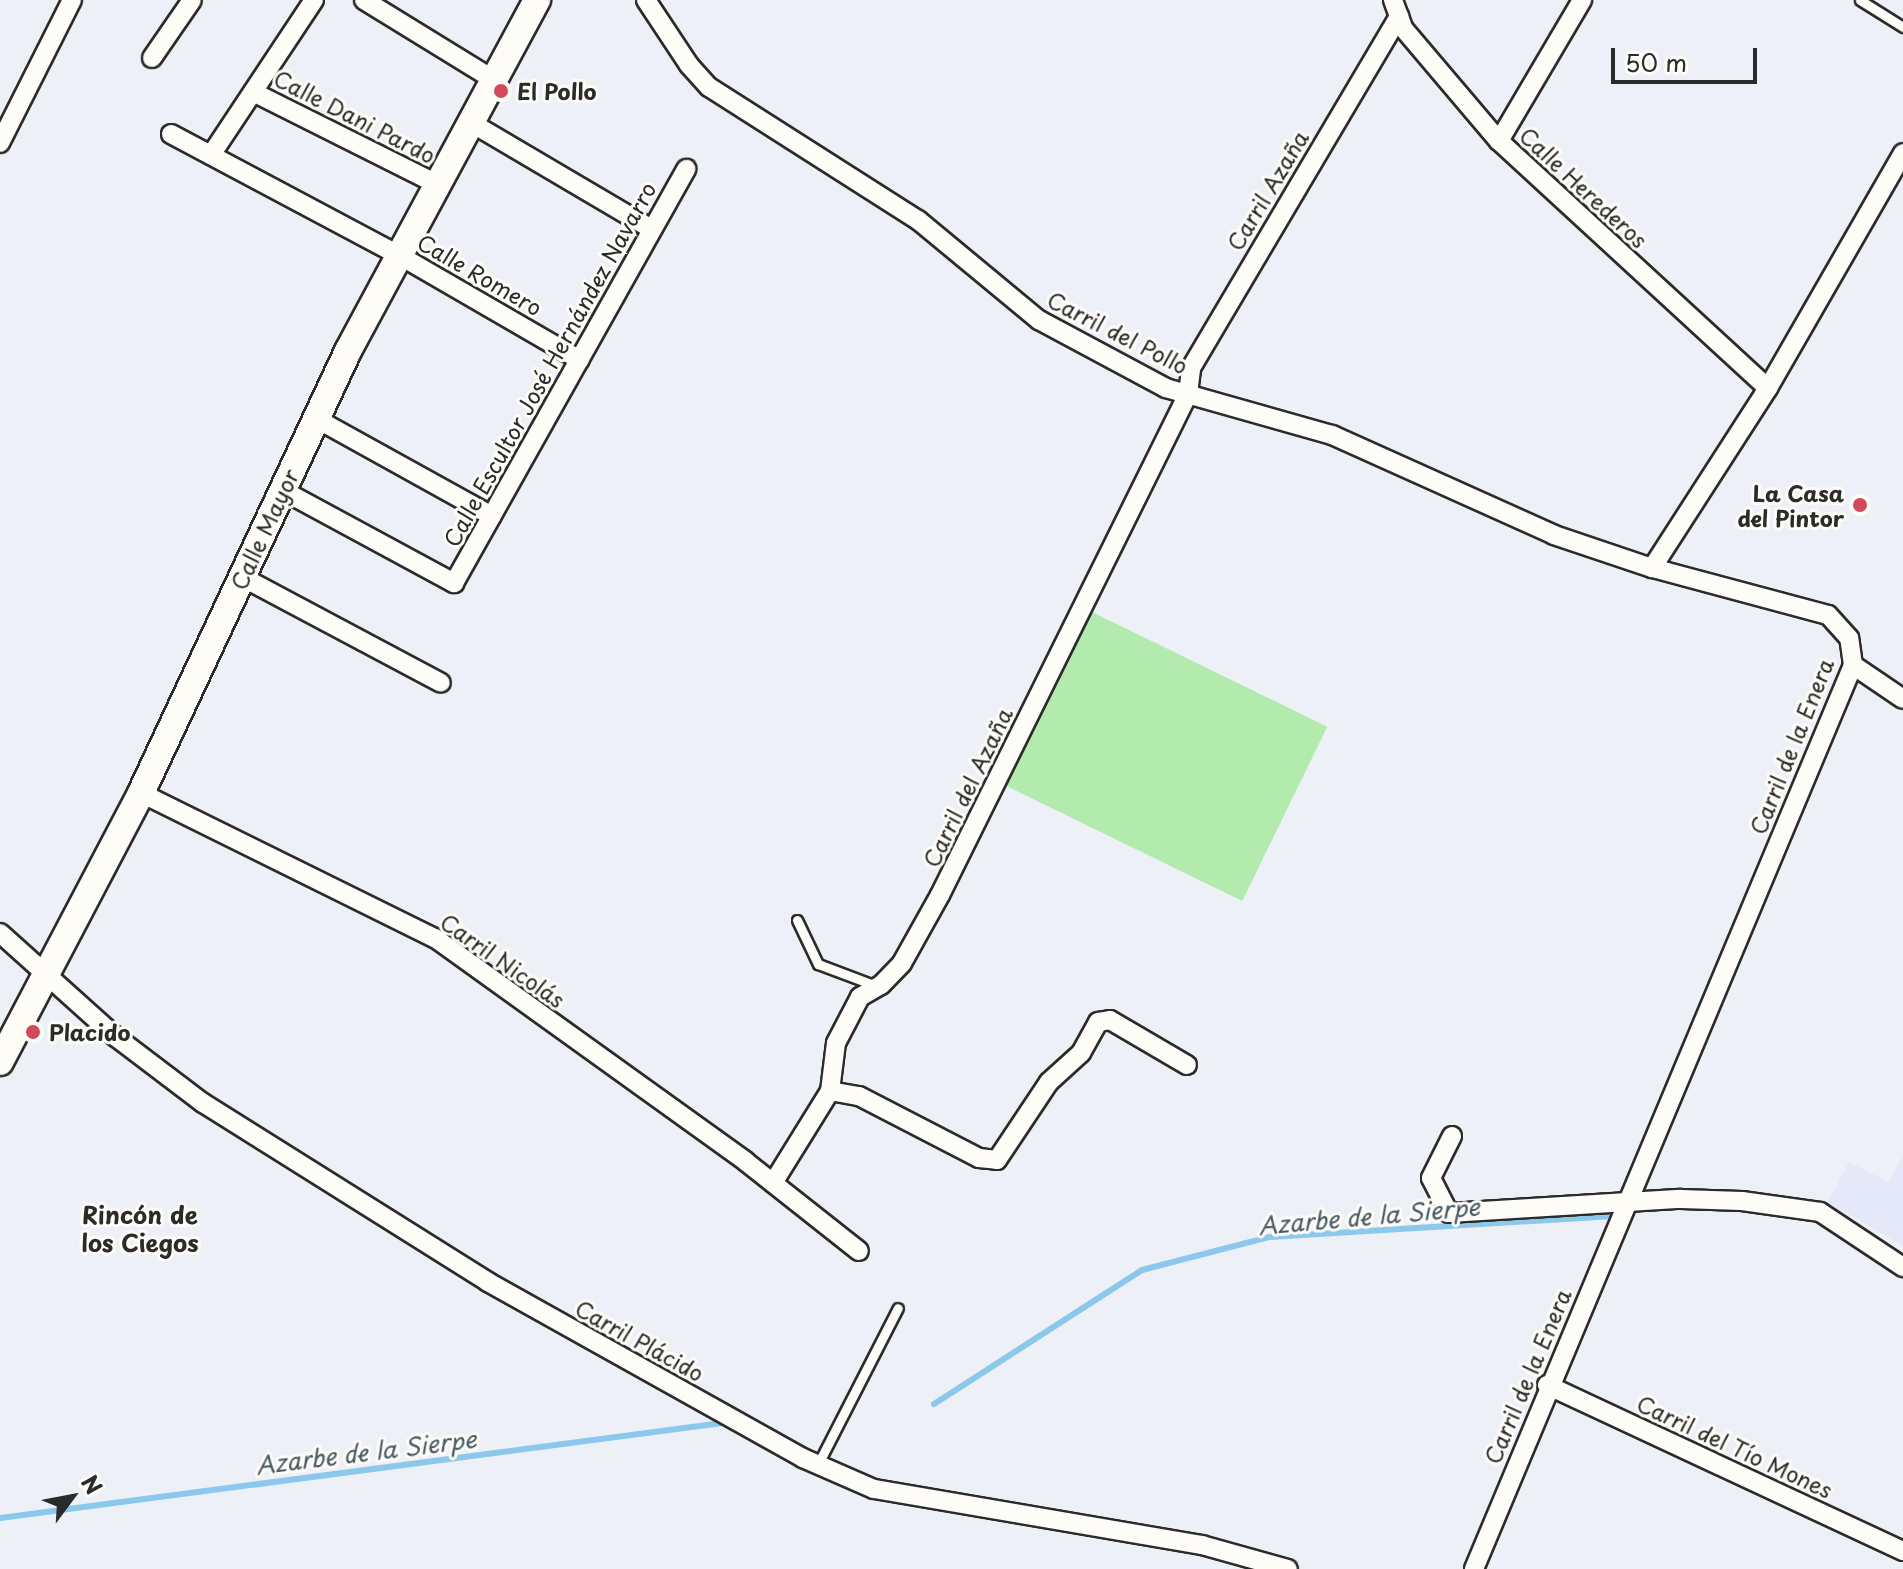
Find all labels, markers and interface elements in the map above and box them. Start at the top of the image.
scale bar [1615,32,1761,82]
text: 50 m [1625,44,1687,80]
street label: Calle Dani Pardo [269,64,441,168]
place label: El Pollo [517,78,597,104]
marker: El Pollo [492,82,510,100]
street label: Calle Herederos [1514,121,1654,253]
street label: Carril Azaña [1221,125,1313,255]
street label: Calle Escultor José Hernández Navarro [437,177,661,551]
street label: Calle Romero [412,227,548,321]
street label: Carril del Pollo [1043,285,1193,379]
street label: Calle Mayor [224,464,304,594]
place label: La Casa del Pintor [1736,479,1844,530]
marker: La Casa del Pintor [1851,496,1869,514]
street label: Carril de la Enera [1743,653,1839,839]
street label: Carril del Azaña [917,703,1017,871]
street label: Carril Nicolás [435,907,571,1013]
place label: Placido [49,1019,130,1045]
marker: Placido [24,1023,42,1041]
water label: Azarbe de la Sierpe [1254,1192,1484,1240]
district label: Rincón de los Ciegos [81,1201,199,1257]
street label: Carril de la Enera [1478,1284,1576,1468]
street label: Carril Plácido [571,1294,709,1386]
street label: Carril del Tío Mones [1633,1389,1837,1503]
water label: Azarbe de la Sierpe [251,1424,481,1480]
north arrow [32,1457,112,1537]
text: N [74,1468,111,1500]

